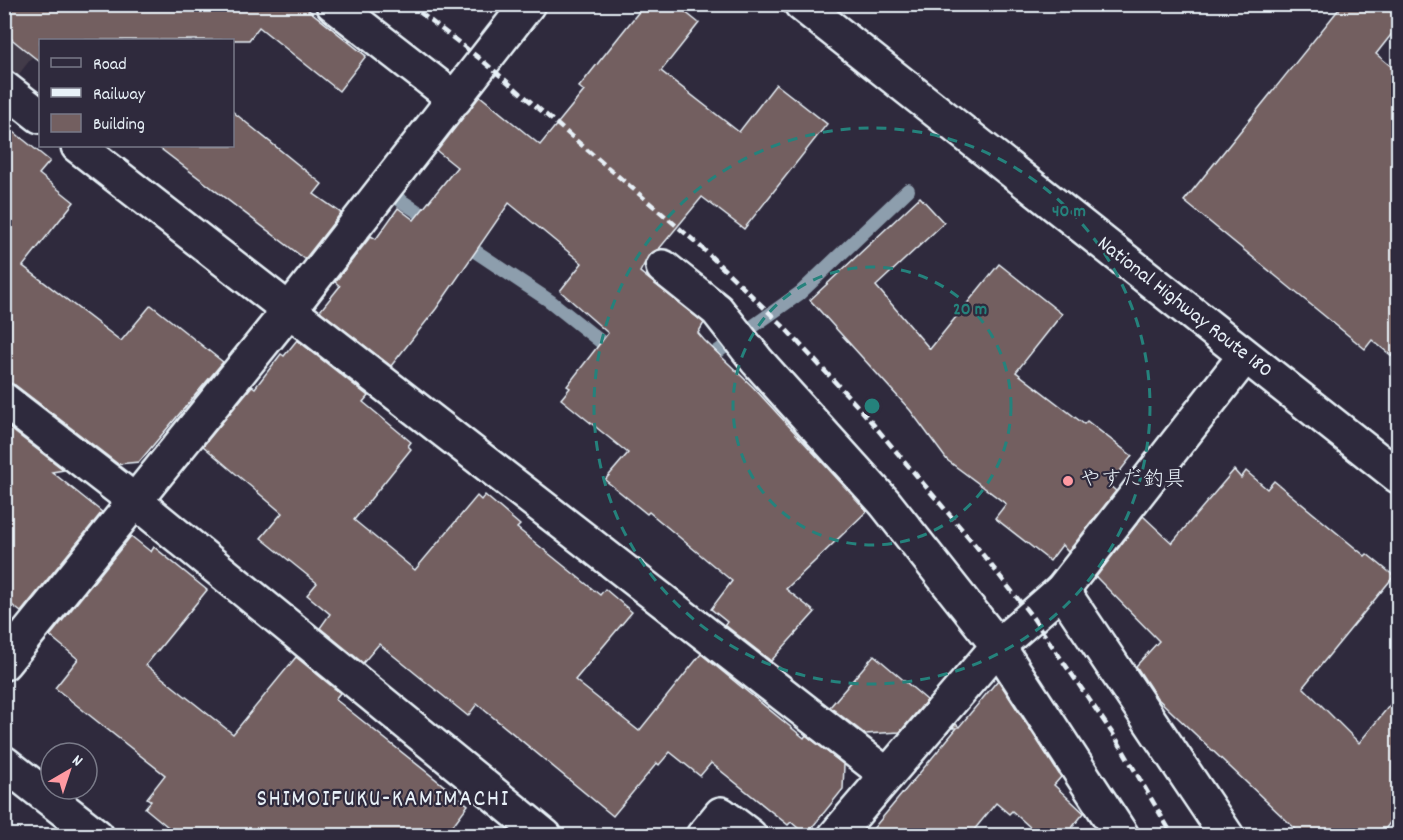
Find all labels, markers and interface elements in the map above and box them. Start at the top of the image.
legend [39,39,234,147]
text: Road [93,53,127,78]
text: Railway [93,83,146,108]
text: Building [93,113,145,138]
text: 40 m [1052,200,1086,225]
street label: National Highway Route 180 [1090,230,1278,386]
text: 20 m [953,298,987,323]
centre of rings [862,396,882,416]
place label: やすだ釣具 [1080,466,1185,496]
marker: やすだ釣具 [1061,474,1075,488]
north arrow [39,741,99,801]
text: N [67,750,87,773]
district label: SHIMOIFUKU-KAMIMACHI [256,783,510,817]

